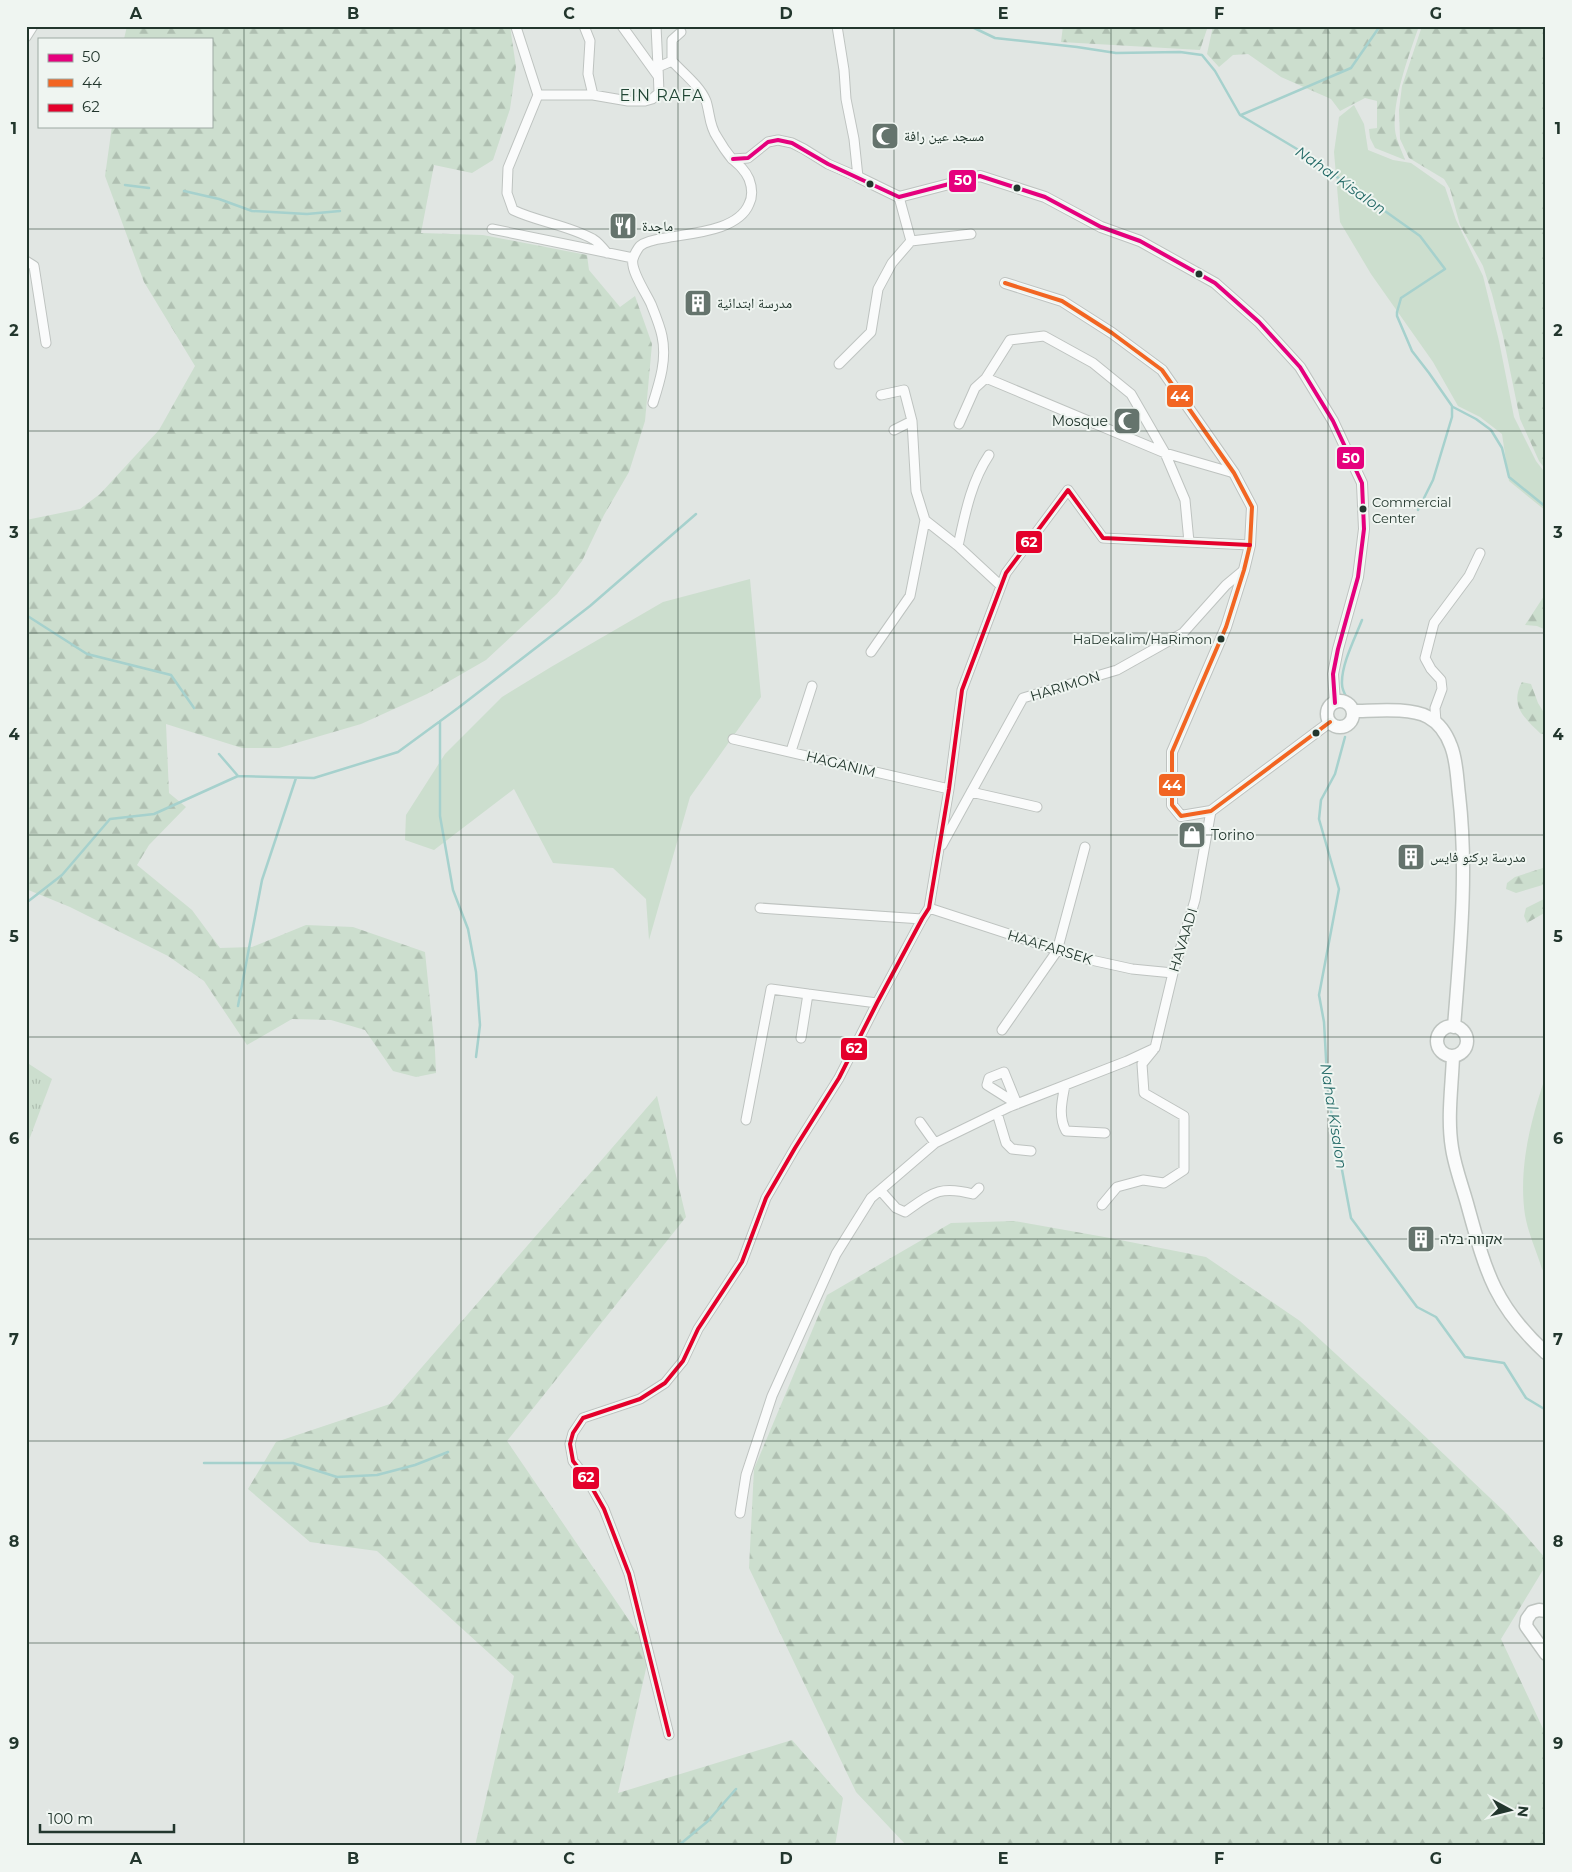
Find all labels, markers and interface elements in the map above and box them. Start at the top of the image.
text: A [129,4,143,23]
text: B [347,4,359,23]
text: C [563,4,575,23]
text: D [779,4,793,23]
text: E [998,4,1008,23]
text: F [1214,4,1224,23]
text: G [1430,4,1442,23]
legend [38,38,212,128]
text: 50 [82,47,100,66]
text: 44 [82,73,102,92]
district label: EIN RAFA [620,86,704,105]
text: 62 [82,97,100,116]
text: 1 [11,119,17,138]
text: 1 [1555,119,1561,138]
mosque icon: مسجد عين رافة [870,121,900,151]
place label: مسجد عين رافة [904,127,984,145]
water label: Nahal Kisalon [1292,142,1390,218]
line badge: 50 [948,169,977,193]
text: 50 [954,171,972,189]
unlabelled marker [865,179,875,189]
unlabelled marker [1012,183,1022,193]
restaurant icon: ماجدة [608,211,638,241]
place label: ماجدة [642,217,673,235]
unlabelled marker [1194,269,1204,279]
building icon: مدرسة ابتدائية [683,288,713,318]
place label: مدرسة ابتدائية [717,294,792,312]
text: 2 [9,321,19,340]
text: 2 [1553,321,1563,340]
line badge: 44 [1166,384,1194,408]
text: 44 [1170,387,1190,405]
mosque icon: Mosque [1112,406,1142,436]
place label: Mosque [1052,412,1108,430]
line badge: 50 [1336,446,1365,470]
text: 50 [1342,449,1360,467]
place label: Commercial Center [1372,494,1451,526]
marker: Commercial Center [1358,504,1368,514]
text: 3 [8,523,19,542]
text: 3 [1552,523,1563,542]
line badge: 62 [1015,530,1043,554]
text: 62 [1020,533,1038,551]
place label: HaDekalim/HaRimon [1073,631,1212,647]
marker: HaDekalim/HaRimon [1216,634,1226,644]
street label: HARIMON [1028,667,1102,705]
text: 4 [8,725,20,744]
text: 4 [1552,725,1564,744]
unlabelled marker [1311,728,1321,738]
street label: HAGANIM [804,747,878,781]
line badge: 44 [1158,773,1186,797]
text: 44 [1162,776,1182,794]
shop icon: Torino [1177,820,1207,850]
place label: Torino [1211,826,1255,844]
building icon: مدرسة بركنو فايس [1396,842,1426,872]
place label: مدرسة بركنو فايس [1430,848,1526,866]
street label: HAVAADI [1165,906,1201,974]
street label: HAAFARSEK [1005,926,1095,968]
text: 5 [9,927,19,946]
text: 5 [1553,927,1563,946]
line badge: 62 [840,1037,868,1061]
text: 62 [845,1039,863,1057]
water label: Nahal Kisalon [1316,1062,1352,1170]
text: 6 [9,1129,19,1148]
text: 6 [1553,1129,1563,1148]
building icon: אקווה בלה [1406,1224,1436,1254]
place label: אקווה בלה [1440,1230,1503,1248]
text: 7 [9,1330,19,1349]
text: 7 [1553,1330,1563,1349]
line badge: 62 [572,1466,600,1490]
text: 62 [577,1468,595,1486]
text: 8 [9,1532,19,1551]
text: 8 [1553,1532,1563,1551]
text: 9 [9,1734,19,1753]
text: 9 [1553,1734,1563,1753]
north arrow [1484,1784,1534,1834]
scale bar [40,1802,174,1834]
text: N [1513,1805,1533,1818]
text: 100 m [48,1809,93,1828]
text: A [129,1849,143,1868]
text: B [347,1849,359,1868]
text: C [563,1849,575,1868]
text: D [779,1849,793,1868]
text: E [998,1849,1008,1868]
text: F [1214,1849,1224,1868]
text: G [1430,1849,1442,1868]

